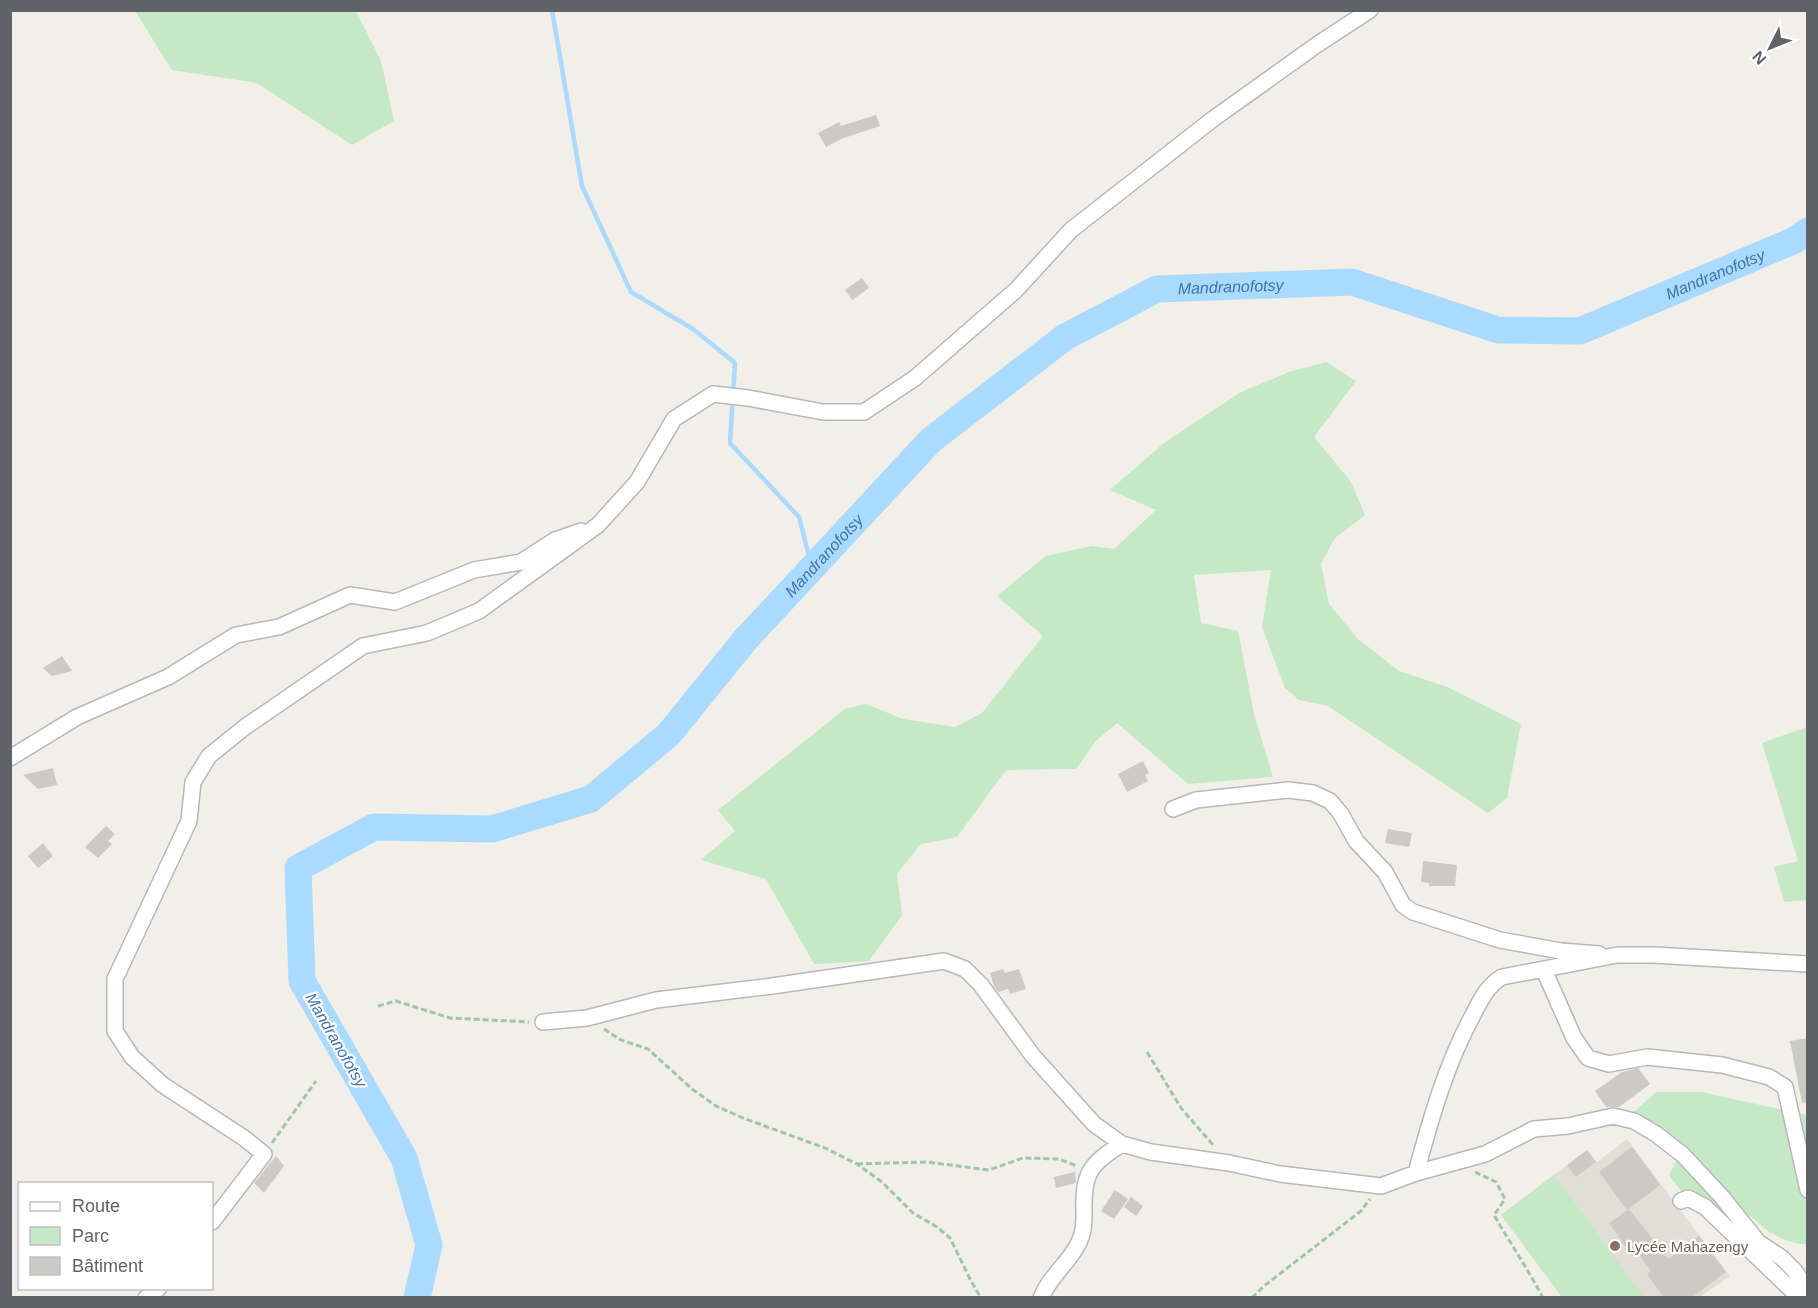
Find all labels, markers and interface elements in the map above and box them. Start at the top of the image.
north arrow [1740,18,1800,78]
text: N [1749,48,1770,68]
water label: Mandranofotsy [1663,245,1768,302]
water label: Mandranofotsy [1177,276,1285,297]
water label: Mandranofotsy [781,510,867,600]
water label: Mandranofotsy [302,990,370,1091]
legend [18,1182,213,1290]
text: Route [72,1196,120,1216]
text: Parc [72,1226,109,1246]
place label: Lycée Mahazengy [1627,1238,1749,1255]
marker: Lycée Mahazengy [1608,1239,1622,1253]
text: Bâtiment [72,1256,143,1276]

